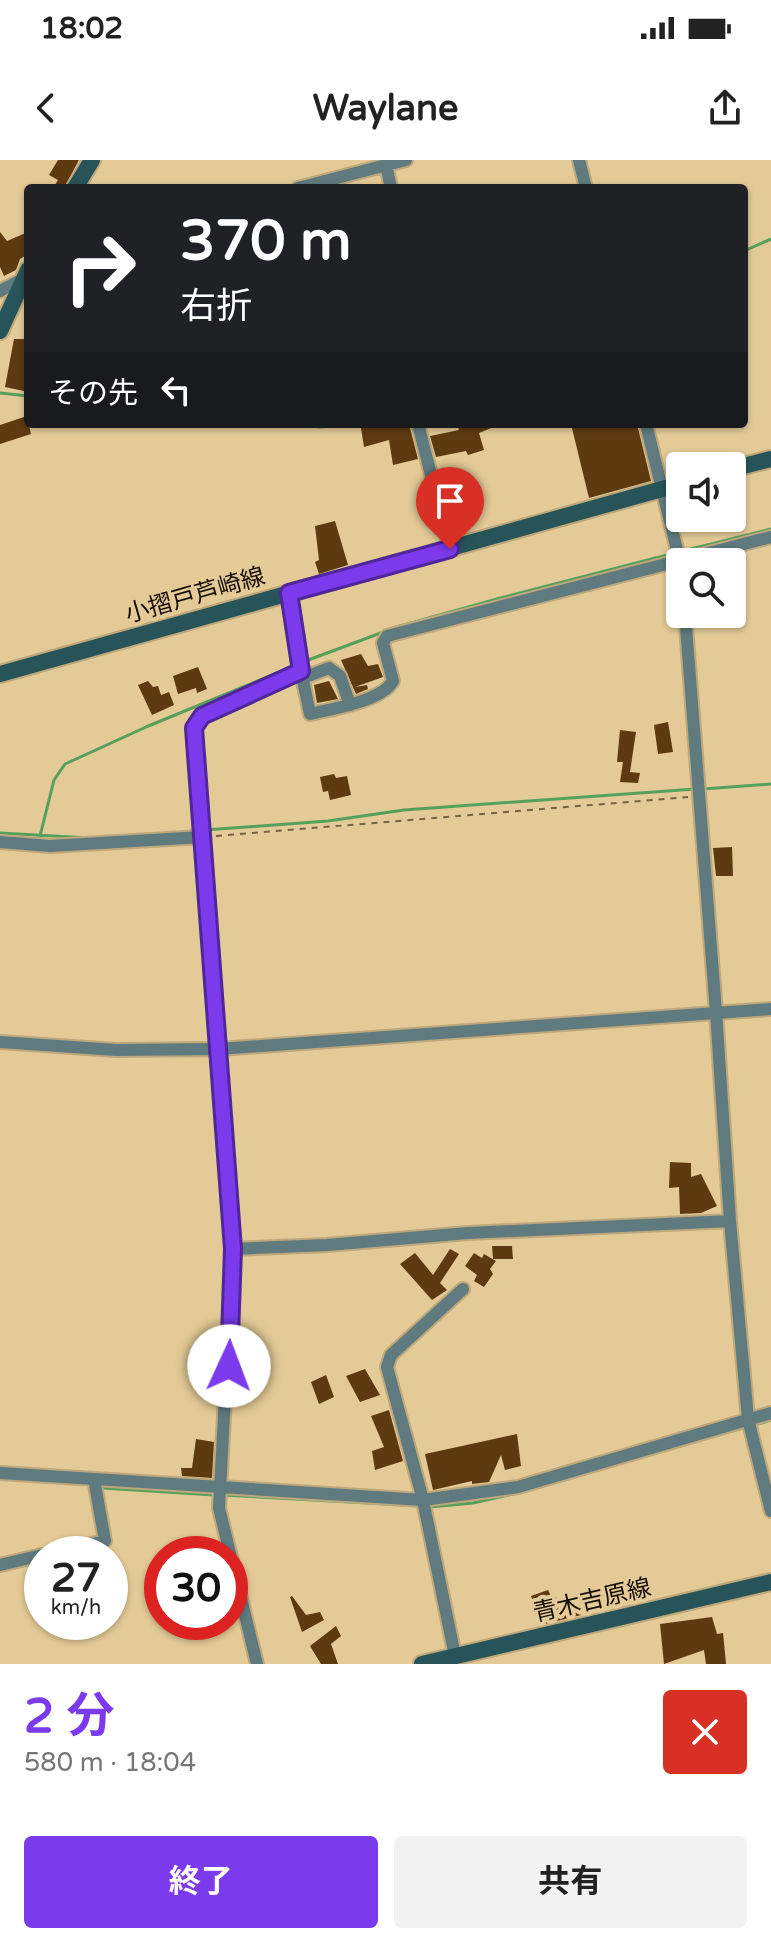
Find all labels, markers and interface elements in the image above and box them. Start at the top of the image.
text: 18:02 [40,10,123,47]
icon: back [24,86,68,130]
icon: share [703,86,747,130]
text: Waylane [313,87,458,130]
text: 370 m [180,208,351,275]
icon: right [48,216,152,320]
text: 右折 [180,285,252,328]
icon: left [154,368,198,412]
text: その先 [48,375,138,412]
map controls [666,452,746,628]
button: sound [666,452,746,532]
pin [416,467,484,549]
icon: arrive [428,479,472,523]
button: search [666,548,746,628]
street label: 小摺戸芦崎線 [122,562,268,629]
position arrow [187,1324,271,1408]
speed limit sign: 30 [144,1536,248,1640]
text: 27 [51,1554,101,1602]
street label: 青木吉原線 [530,1573,654,1628]
text: km/h [51,1596,101,1620]
text: 2 分 [24,1688,115,1746]
button: close [663,1690,747,1774]
text: 580 m · 18:04 [24,1747,196,1778]
button: 終了 [24,1836,378,1928]
button: 共有 [394,1836,747,1928]

